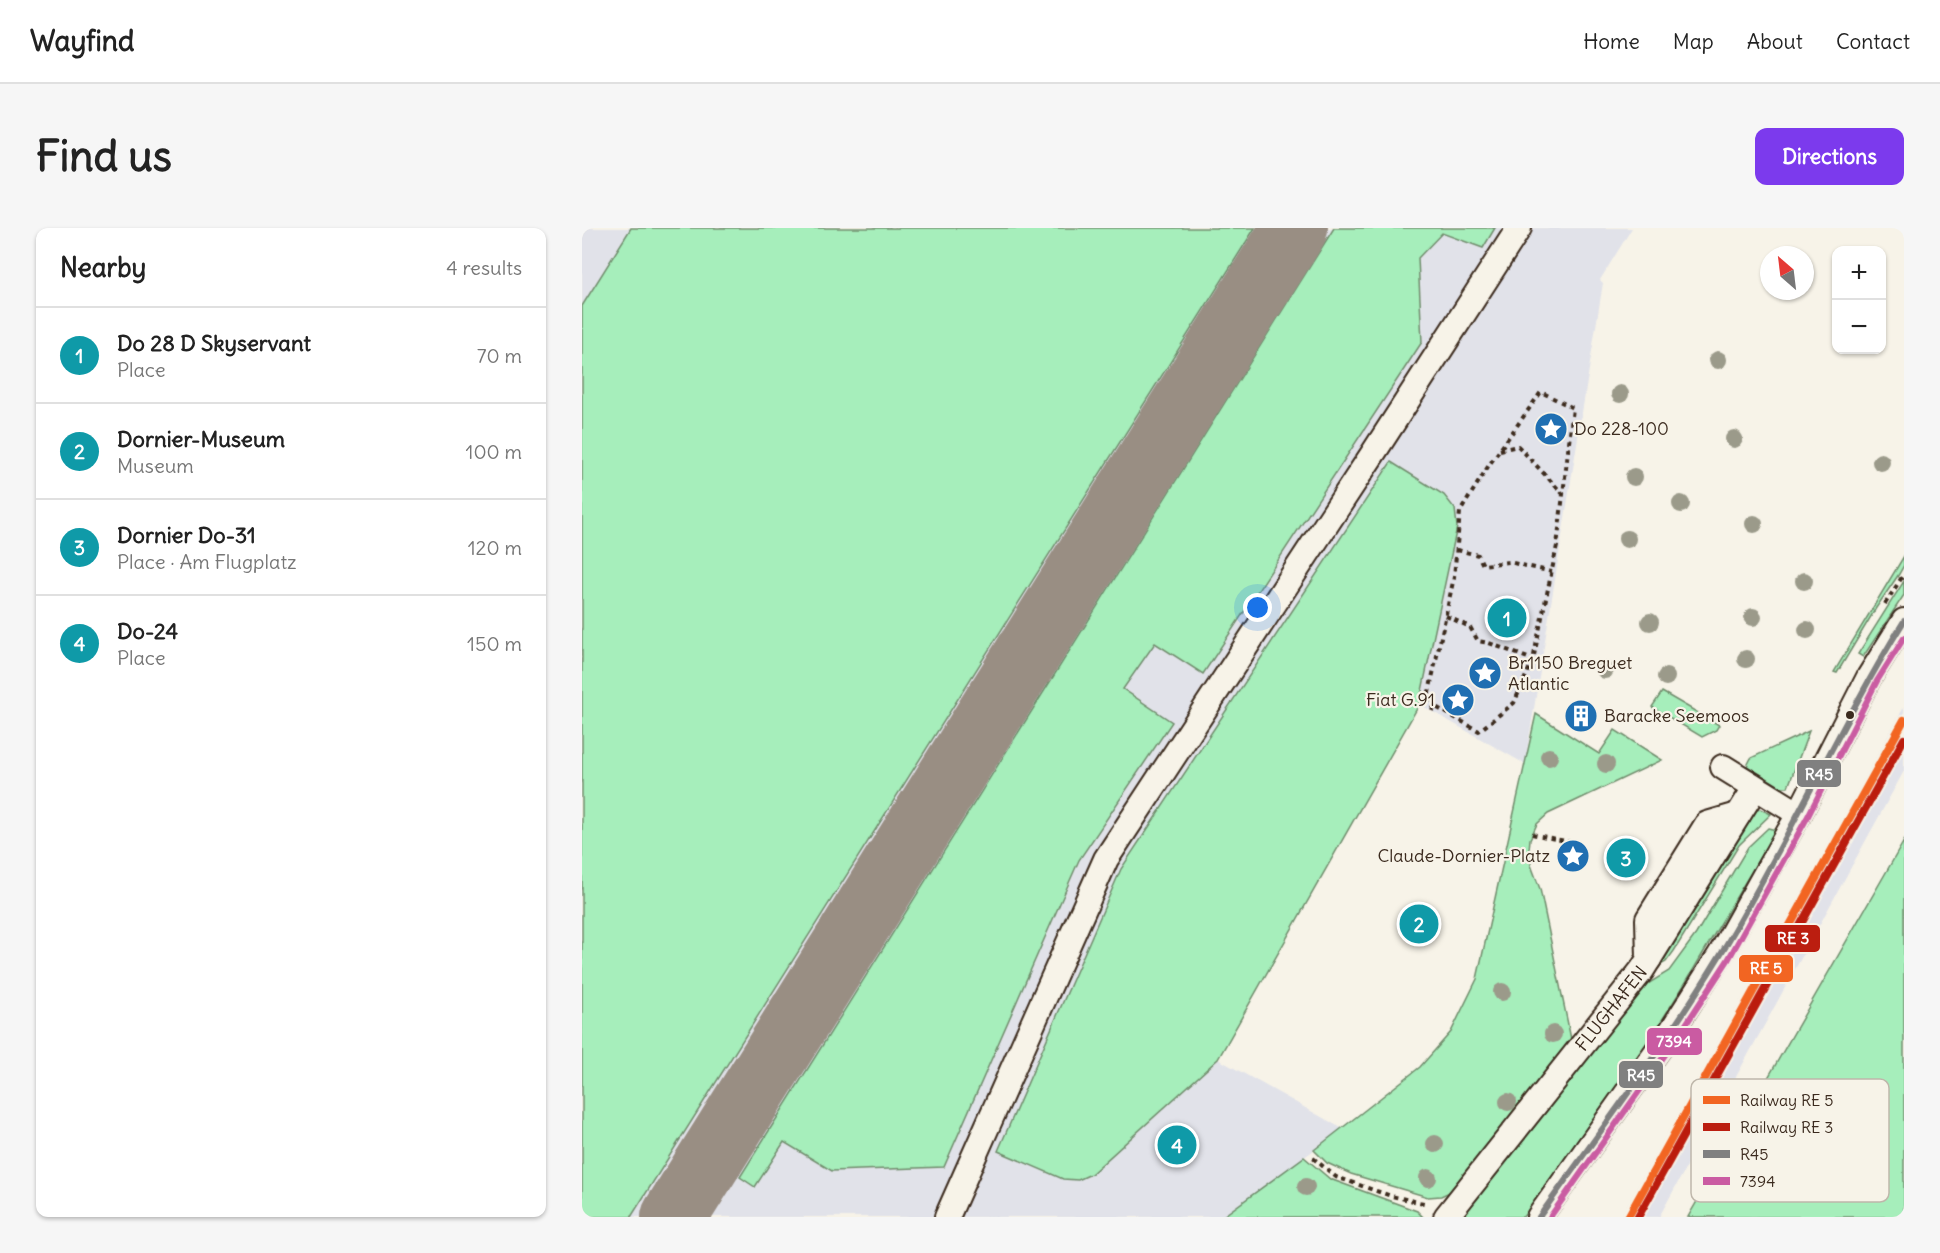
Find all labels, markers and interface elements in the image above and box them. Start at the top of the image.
text: Wayfind [30,23,134,59]
text: Home [1583,28,1640,55]
text: Map [1673,28,1714,55]
text: About [1747,28,1803,55]
text: Contact [1836,28,1910,55]
button: Directions [1755,128,1904,185]
text: Find us [36,130,172,182]
north arrow [1760,246,1814,300]
map controls [1832,246,1886,354]
button: + [1832,246,1886,300]
text: Nearby [60,251,146,284]
text: 4 results [446,255,522,280]
button: − [1832,300,1886,354]
text: Do 28 D Skyservant [117,329,311,357]
text: 1 [76,343,83,368]
text: 70 m [477,343,522,368]
text: Place [117,357,165,382]
place icon: Do 228-100 [1533,411,1569,447]
place label: Do 228-100 [1574,417,1669,440]
text: Dornier-Museum [117,425,285,453]
text: 2 [74,439,85,464]
text: 100 m [465,439,522,464]
text: Museum [117,453,194,478]
text: Dornier Do-31 [117,521,256,549]
text: 3 [74,535,85,560]
text: 120 m [468,535,522,560]
text: Place · Am Flugplatz [117,549,297,574]
your location [1243,593,1272,622]
pin: 1 [1488,596,1526,640]
text: Do-24 [117,617,178,645]
text: 4 [74,631,85,656]
text: 150 m [467,631,522,656]
text: Place [117,645,165,670]
place label: Br1150 Breguet Atlantic [1508,651,1632,695]
place icon: Br1150 Breguet Atlantic [1467,655,1503,691]
place icon: Fiat G.91 [1440,682,1476,718]
place label: Fiat G.91 [1366,688,1435,711]
building icon: Baracke Seemoos [1563,698,1599,734]
place label: Baracke Seemoos [1604,704,1749,727]
unlabelled marker [1844,709,1856,721]
line badge: R45 [1796,759,1842,788]
text: R45 [1805,764,1833,784]
pin: 3 [1606,836,1646,880]
place icon: Claude-Dornier-Platz [1555,838,1591,874]
place label: Claude-Dornier-Platz [1377,844,1550,867]
pin: 2 [1400,902,1438,946]
line badge: RE 3 [1764,924,1821,953]
text: RE 3 [1777,928,1809,948]
line badge: RE 5 [1738,954,1794,983]
text: RE 5 [1750,958,1782,978]
street label: FLUGHAFEN [1570,961,1652,1056]
line badge: 7394 [1646,1027,1703,1056]
text: 7394 [1656,1031,1692,1051]
line badge: R45 [1618,1060,1664,1089]
text: R45 [1627,1065,1655,1085]
legend [1691,1079,1889,1202]
text: Railway RE 5 [1740,1090,1834,1110]
text: Railway RE 3 [1740,1117,1833,1137]
pin: 4 [1158,1122,1196,1168]
text: R45 [1740,1144,1768,1164]
text: 7394 [1740,1171,1775,1191]

